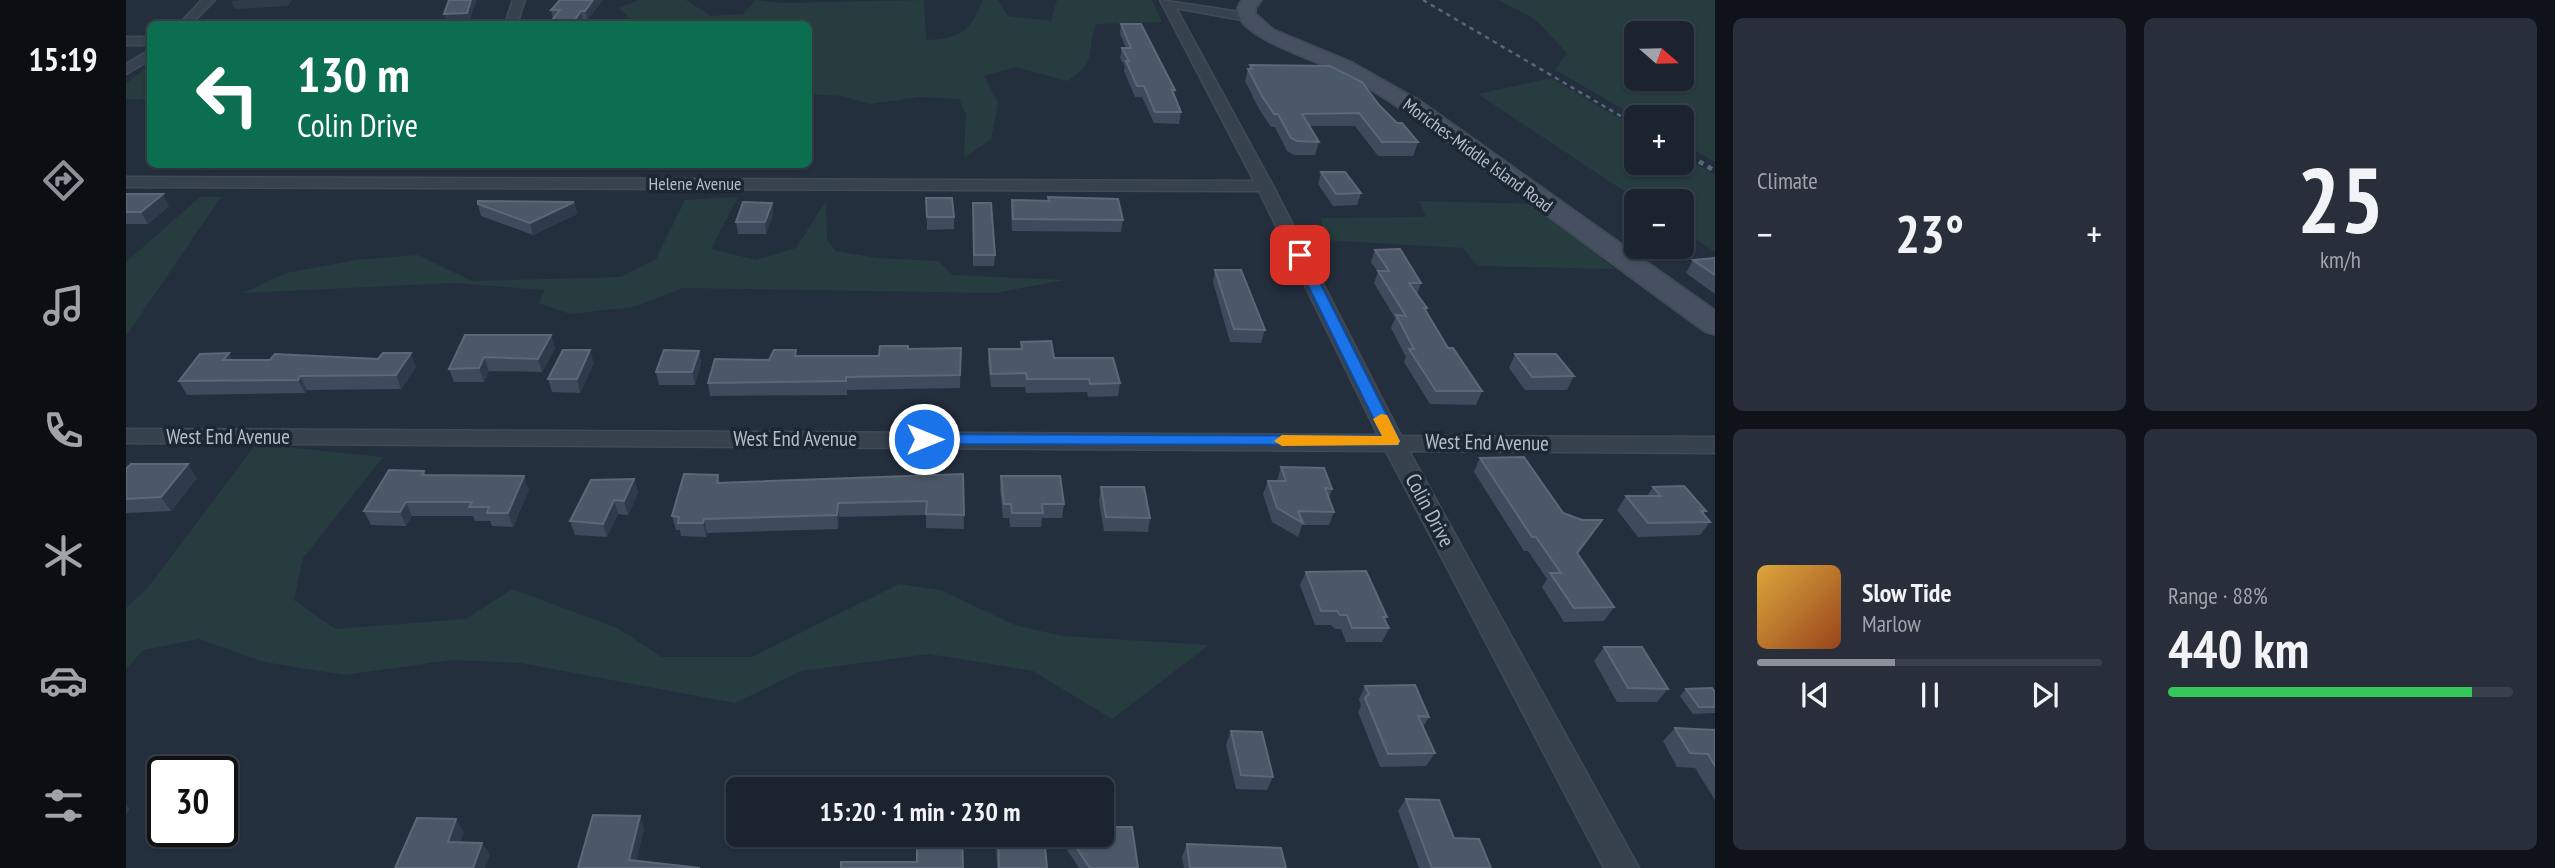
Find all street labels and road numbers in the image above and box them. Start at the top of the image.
street label: Moriches-Middle Island Road [1399,93,1557,217]
street label: Helene Avenue [649,172,741,195]
street label: West End Avenue [166,423,290,450]
street label: West End Avenue [733,425,857,452]
street label: West End Avenue [1425,427,1549,457]
street label: Colin Drive [1399,469,1461,551]

